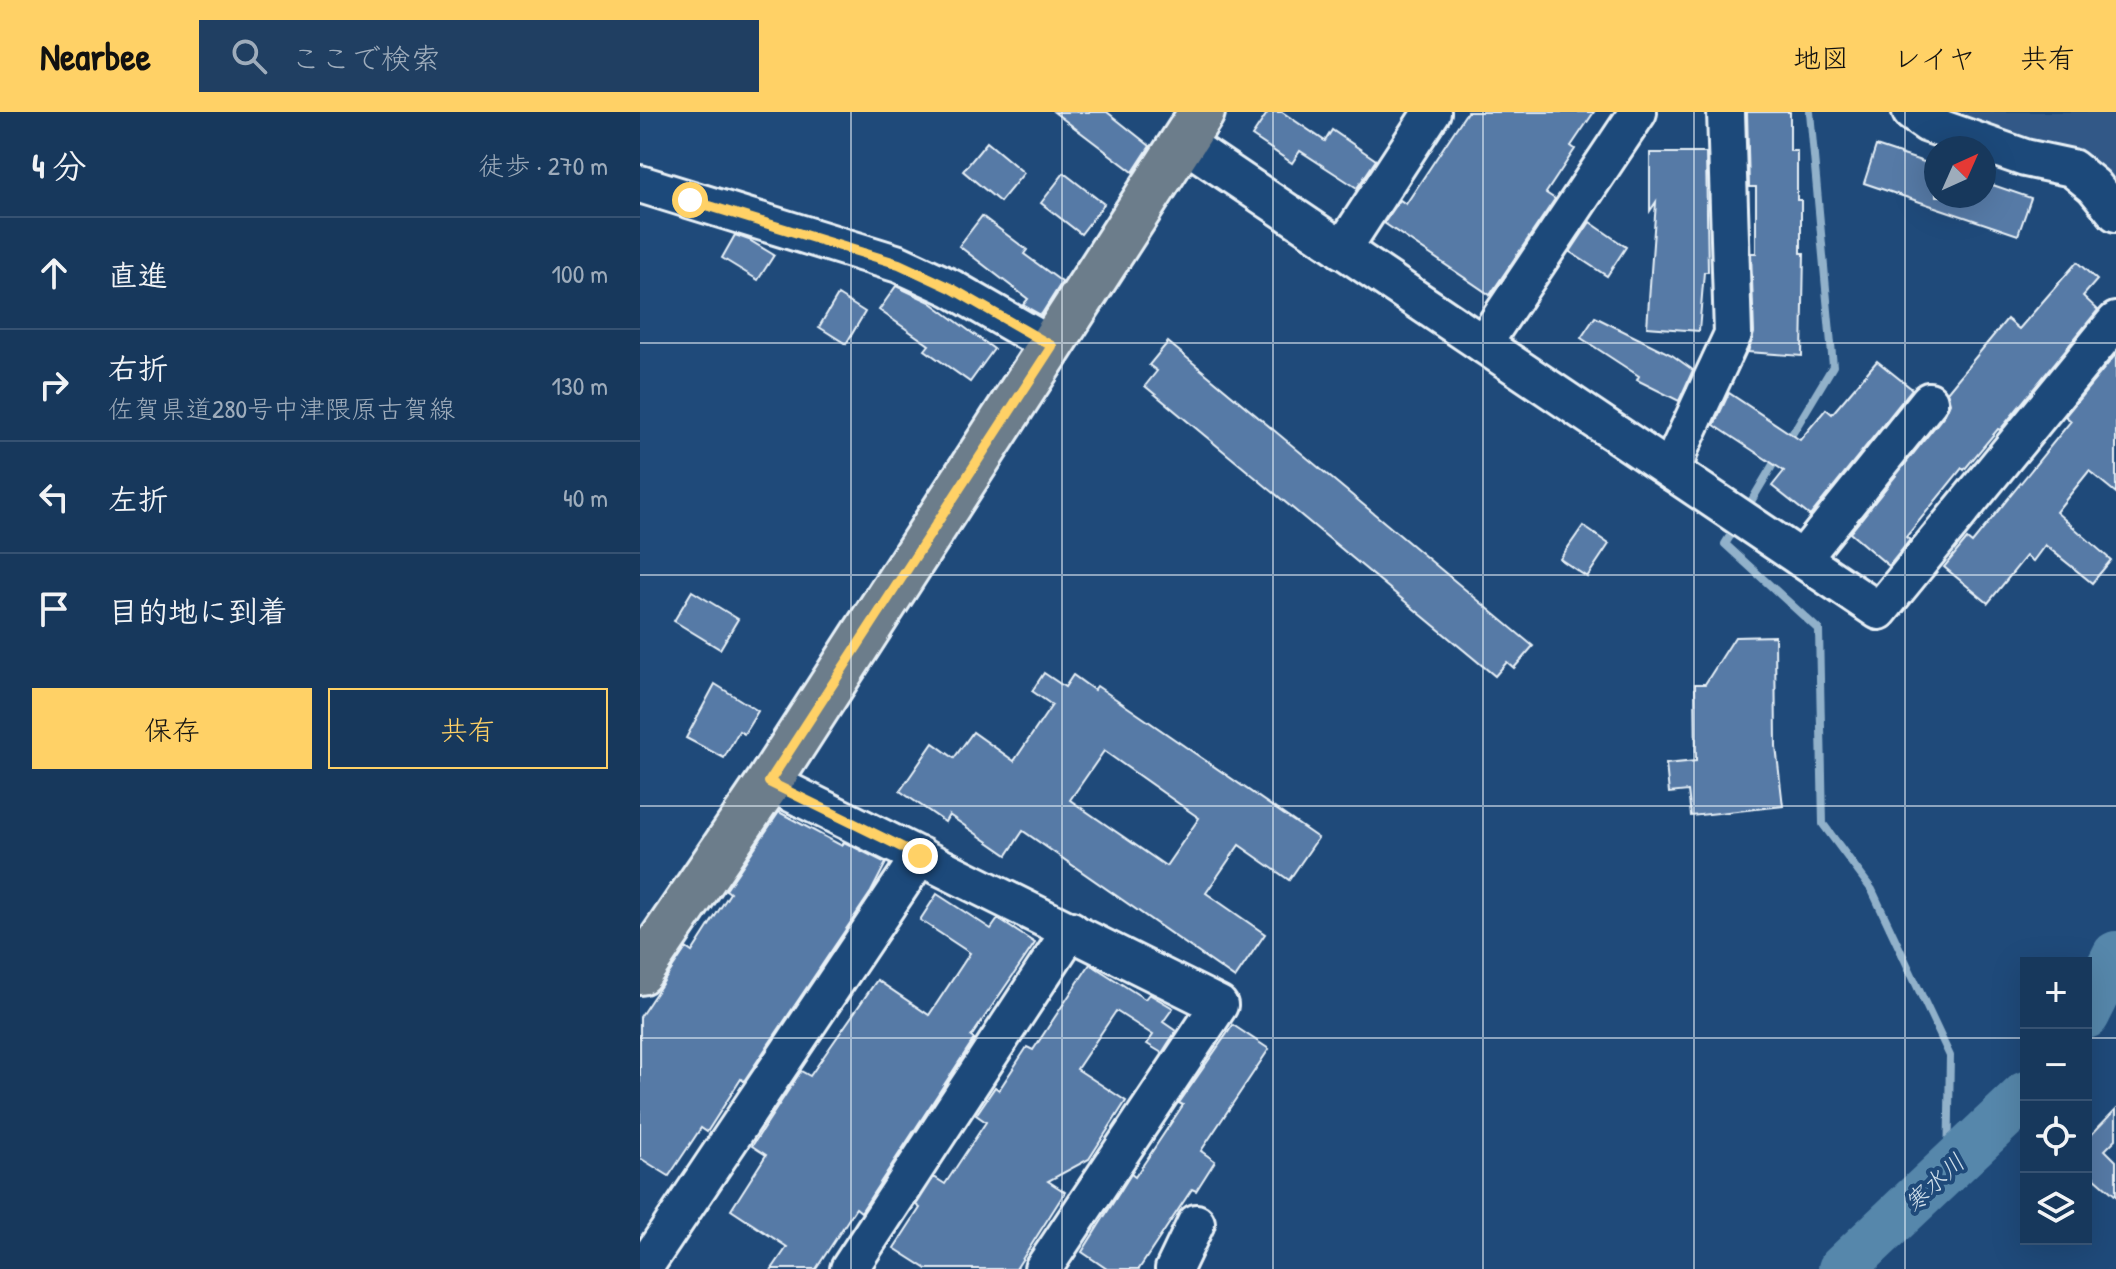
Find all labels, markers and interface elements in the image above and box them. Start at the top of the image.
search box [199,20,759,92]
text: Nearbee [40,30,151,82]
icon: search [227,34,271,78]
text: ここで検索 [291,38,441,78]
text: 地図 [1793,39,1849,77]
text: レイヤ [1893,39,1976,77]
text: 共有 [2020,39,2076,77]
north arrow [1924,136,1996,208]
text: 4 分 [32,143,87,189]
text: 徒歩 · 270 m [478,148,608,183]
route start [672,182,708,218]
icon: ahead [32,251,76,295]
text: 直進 [108,255,168,295]
text: 100 m [552,256,608,291]
text: 右折 [108,348,168,388]
icon: right [32,363,76,407]
text: 130 m [552,368,608,403]
text: 佐賀県道280号中津隈原古賀線 [108,391,455,426]
icon: left [32,475,76,519]
text: 左折 [108,479,168,519]
text: 40 m [563,480,608,515]
icon: arrive [32,587,76,631]
text: 目的地に到着 [108,591,288,631]
button: 保存 [32,688,312,769]
button: 共有 [328,688,608,769]
route end [902,838,938,874]
map controls [2020,957,2092,1245]
button: + [2020,957,2092,1029]
button: − [2020,1029,2092,1101]
button: locate [2020,1101,2092,1173]
water label: 寒水川 [1897,1146,1971,1218]
button: layers [2020,1173,2092,1245]

